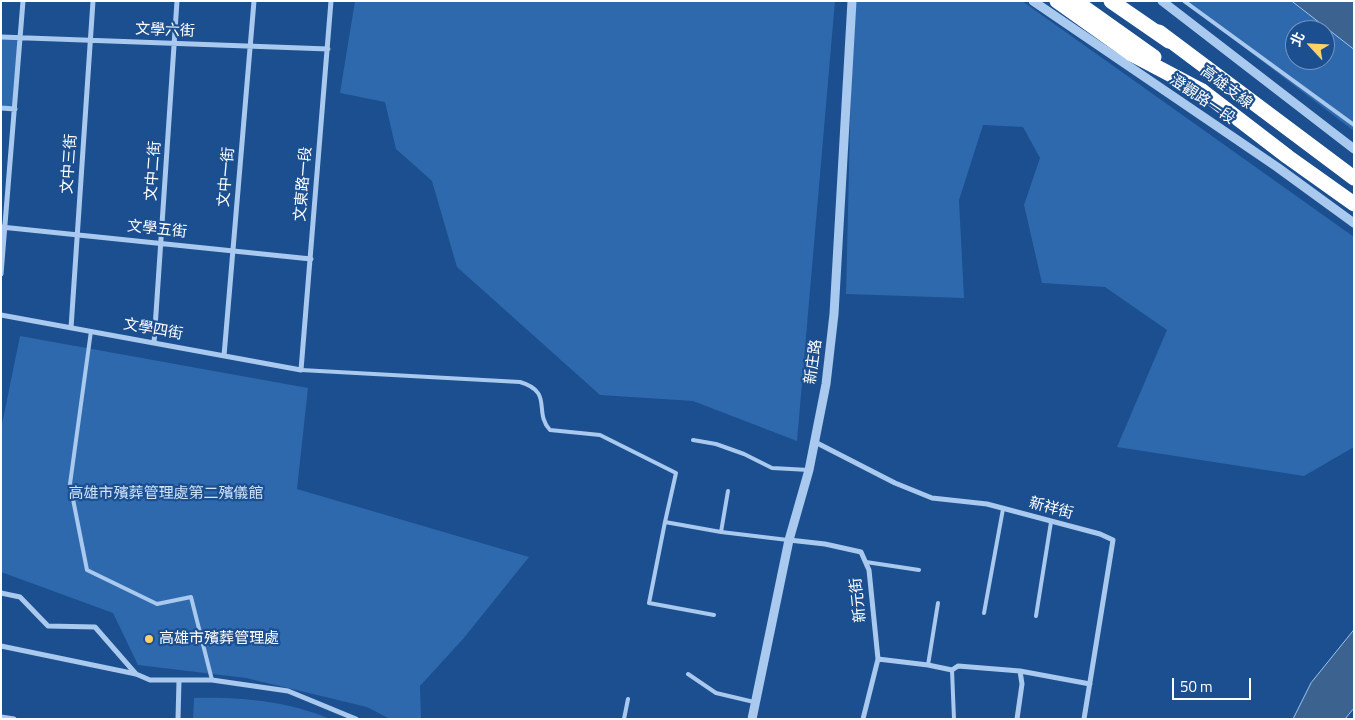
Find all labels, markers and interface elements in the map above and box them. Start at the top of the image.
north arrow [1285,20,1335,70]
street label: 文學六街 [135,21,195,41]
text: 北 [1284,28,1309,50]
street label: 高雄支線 [1197,63,1255,113]
street label: 澄觀路一段 [1166,72,1238,128]
street label: 文中三街 [59,133,81,195]
street label: 文中二街 [143,140,165,202]
street label: 文中一街 [215,146,239,208]
street label: 文東路一段 [292,146,316,222]
street label: 文學五街 [126,218,188,242]
street label: 文學四街 [122,316,184,344]
street label: 新庄路 [802,338,826,386]
park label: 高雄市殯葬管理處第二殯儀館 [69,485,263,503]
street label: 新祥街 [1027,494,1075,524]
street label: 新元街 [848,577,870,623]
place label: 高雄市殯葬管理處 [159,630,279,648]
marker: 高雄市殯葬管理處 [143,633,155,645]
scale bar [1175,668,1254,700]
text: 50 m [1180,675,1213,698]

